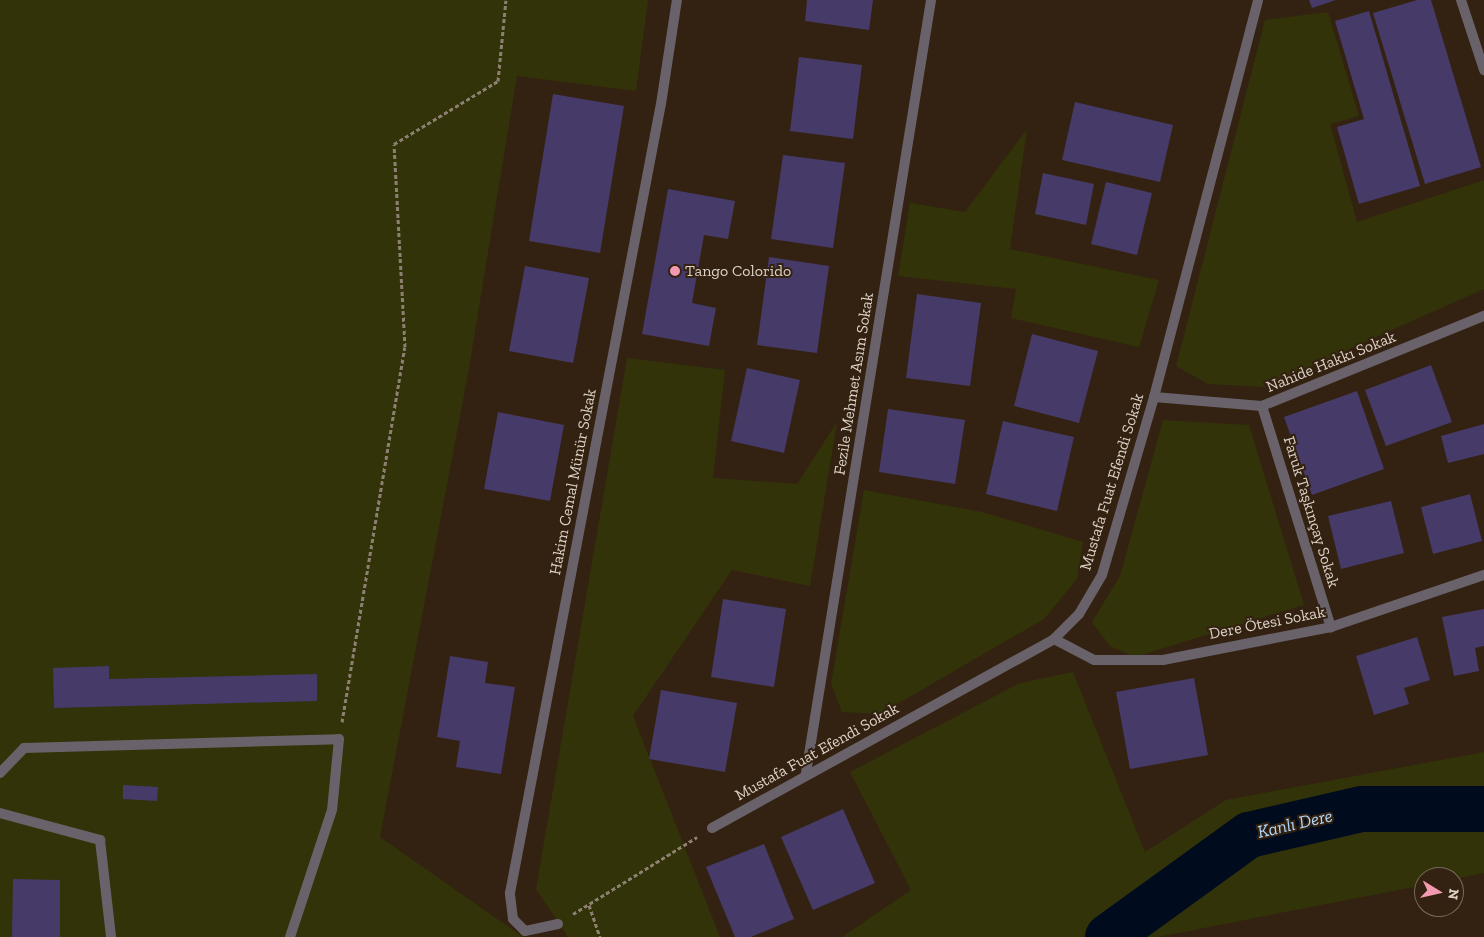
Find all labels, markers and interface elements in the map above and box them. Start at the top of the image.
place label: Tango Colorido [685,261,791,281]
marker: Tango Colorido [669,265,681,277]
street label: Fezile Mehmet Asım Sokak [830,291,878,477]
street label: Nahide Hakkı Sokak [1263,327,1399,397]
street label: Hakim Cemal Münür Sokak [545,387,601,577]
street label: Mustafa Fuat Efendi Sokak [1076,391,1148,573]
street label: Faruk Taşkınçay Sokak [1279,434,1343,590]
street label: Dere Ötesi Sokak [1207,602,1327,644]
street label: Mustafa Fuat Efendi Sokak [732,699,902,805]
water label: Kanlı Dere [1255,805,1335,843]
north arrow [1414,867,1464,917]
text: N [1444,888,1463,901]

